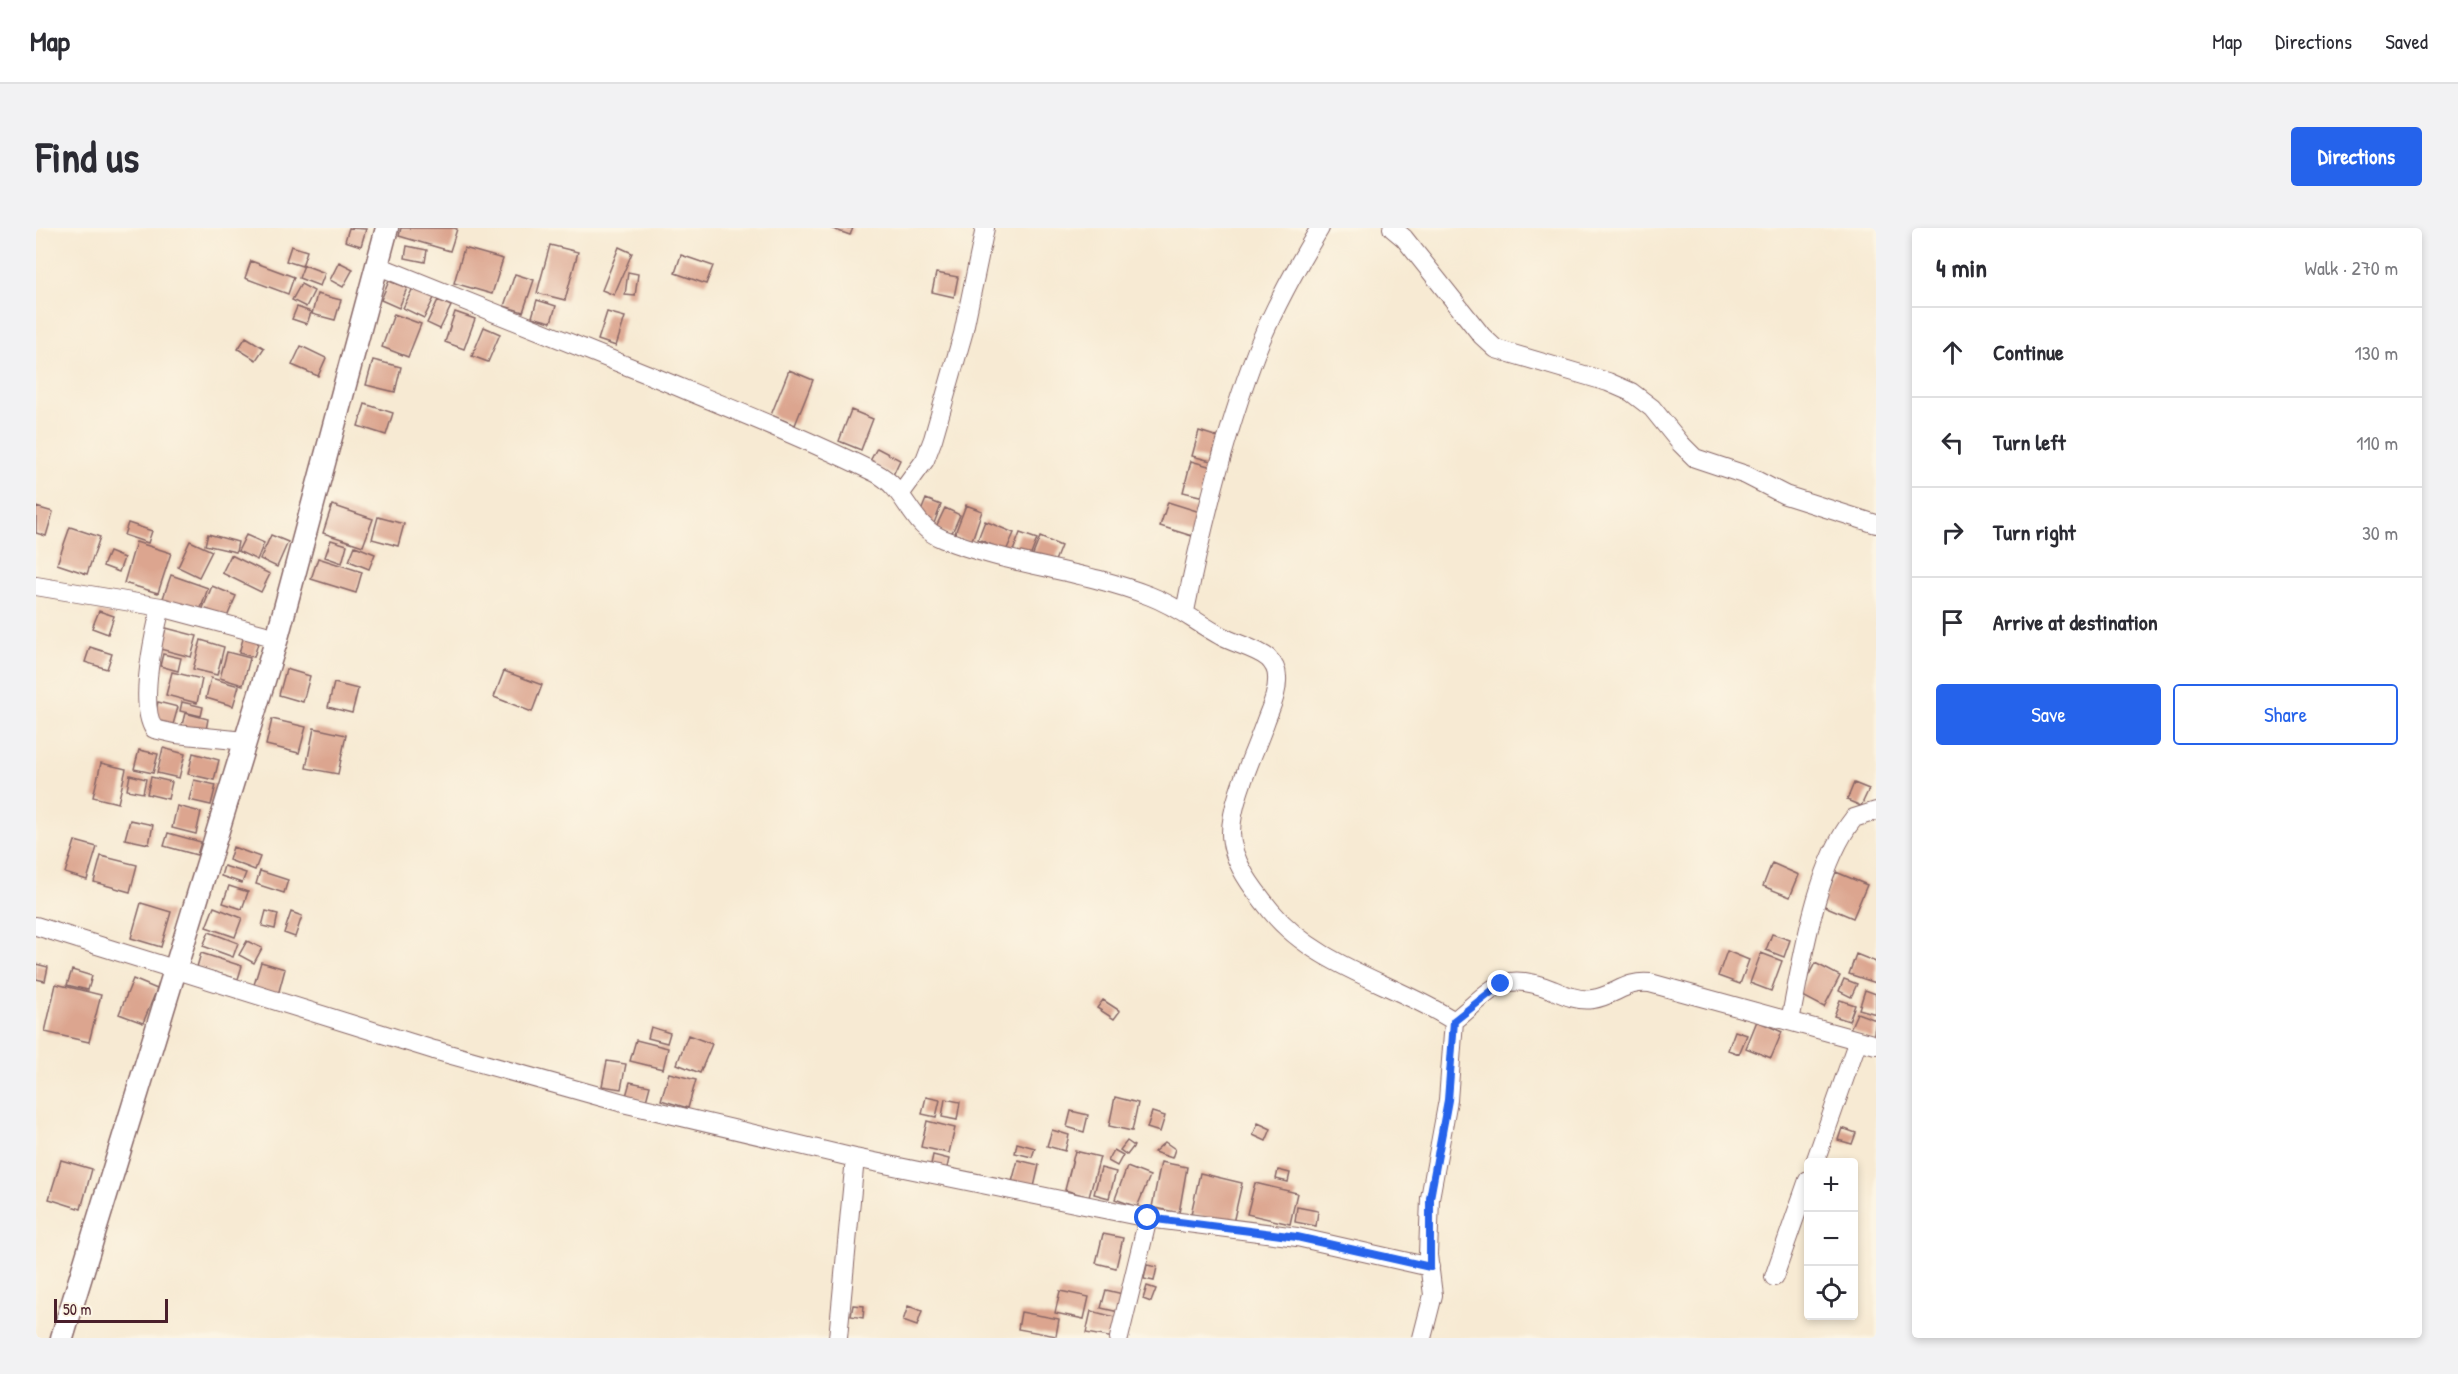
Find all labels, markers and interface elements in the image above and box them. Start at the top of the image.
text: Map [30,22,70,60]
text: Map [2212,27,2242,56]
text: Directions [2275,27,2352,56]
text: Saved [2385,27,2428,56]
button: Directions [2291,127,2422,186]
text: Find us [36,128,139,185]
text: 4 min [1936,250,1987,285]
text: Walk · 270 m [2305,254,2398,281]
icon: ahead [1936,336,1969,369]
text: Continue [1993,337,2064,367]
text: 130 m [2355,339,2398,366]
icon: left [1936,426,1969,459]
text: Turn left [1993,427,2066,457]
text: 110 m [2356,429,2398,456]
icon: right [1936,516,1969,549]
text: Turn right [1993,517,2076,547]
text: 30 m [2362,519,2398,546]
icon: arrive [1936,606,1969,639]
text: Arrive at destination [1993,607,2158,637]
button: Save [1936,684,2161,745]
button: Share [2173,684,2398,745]
route end [1487,970,1513,996]
map controls [1804,1158,1858,1320]
button: + [1804,1158,1858,1212]
route start [1134,1204,1160,1230]
button: − [1804,1212,1858,1266]
button: locate [1804,1266,1858,1320]
scale bar [54,1296,168,1324]
text: 50 m [63,1298,92,1320]

